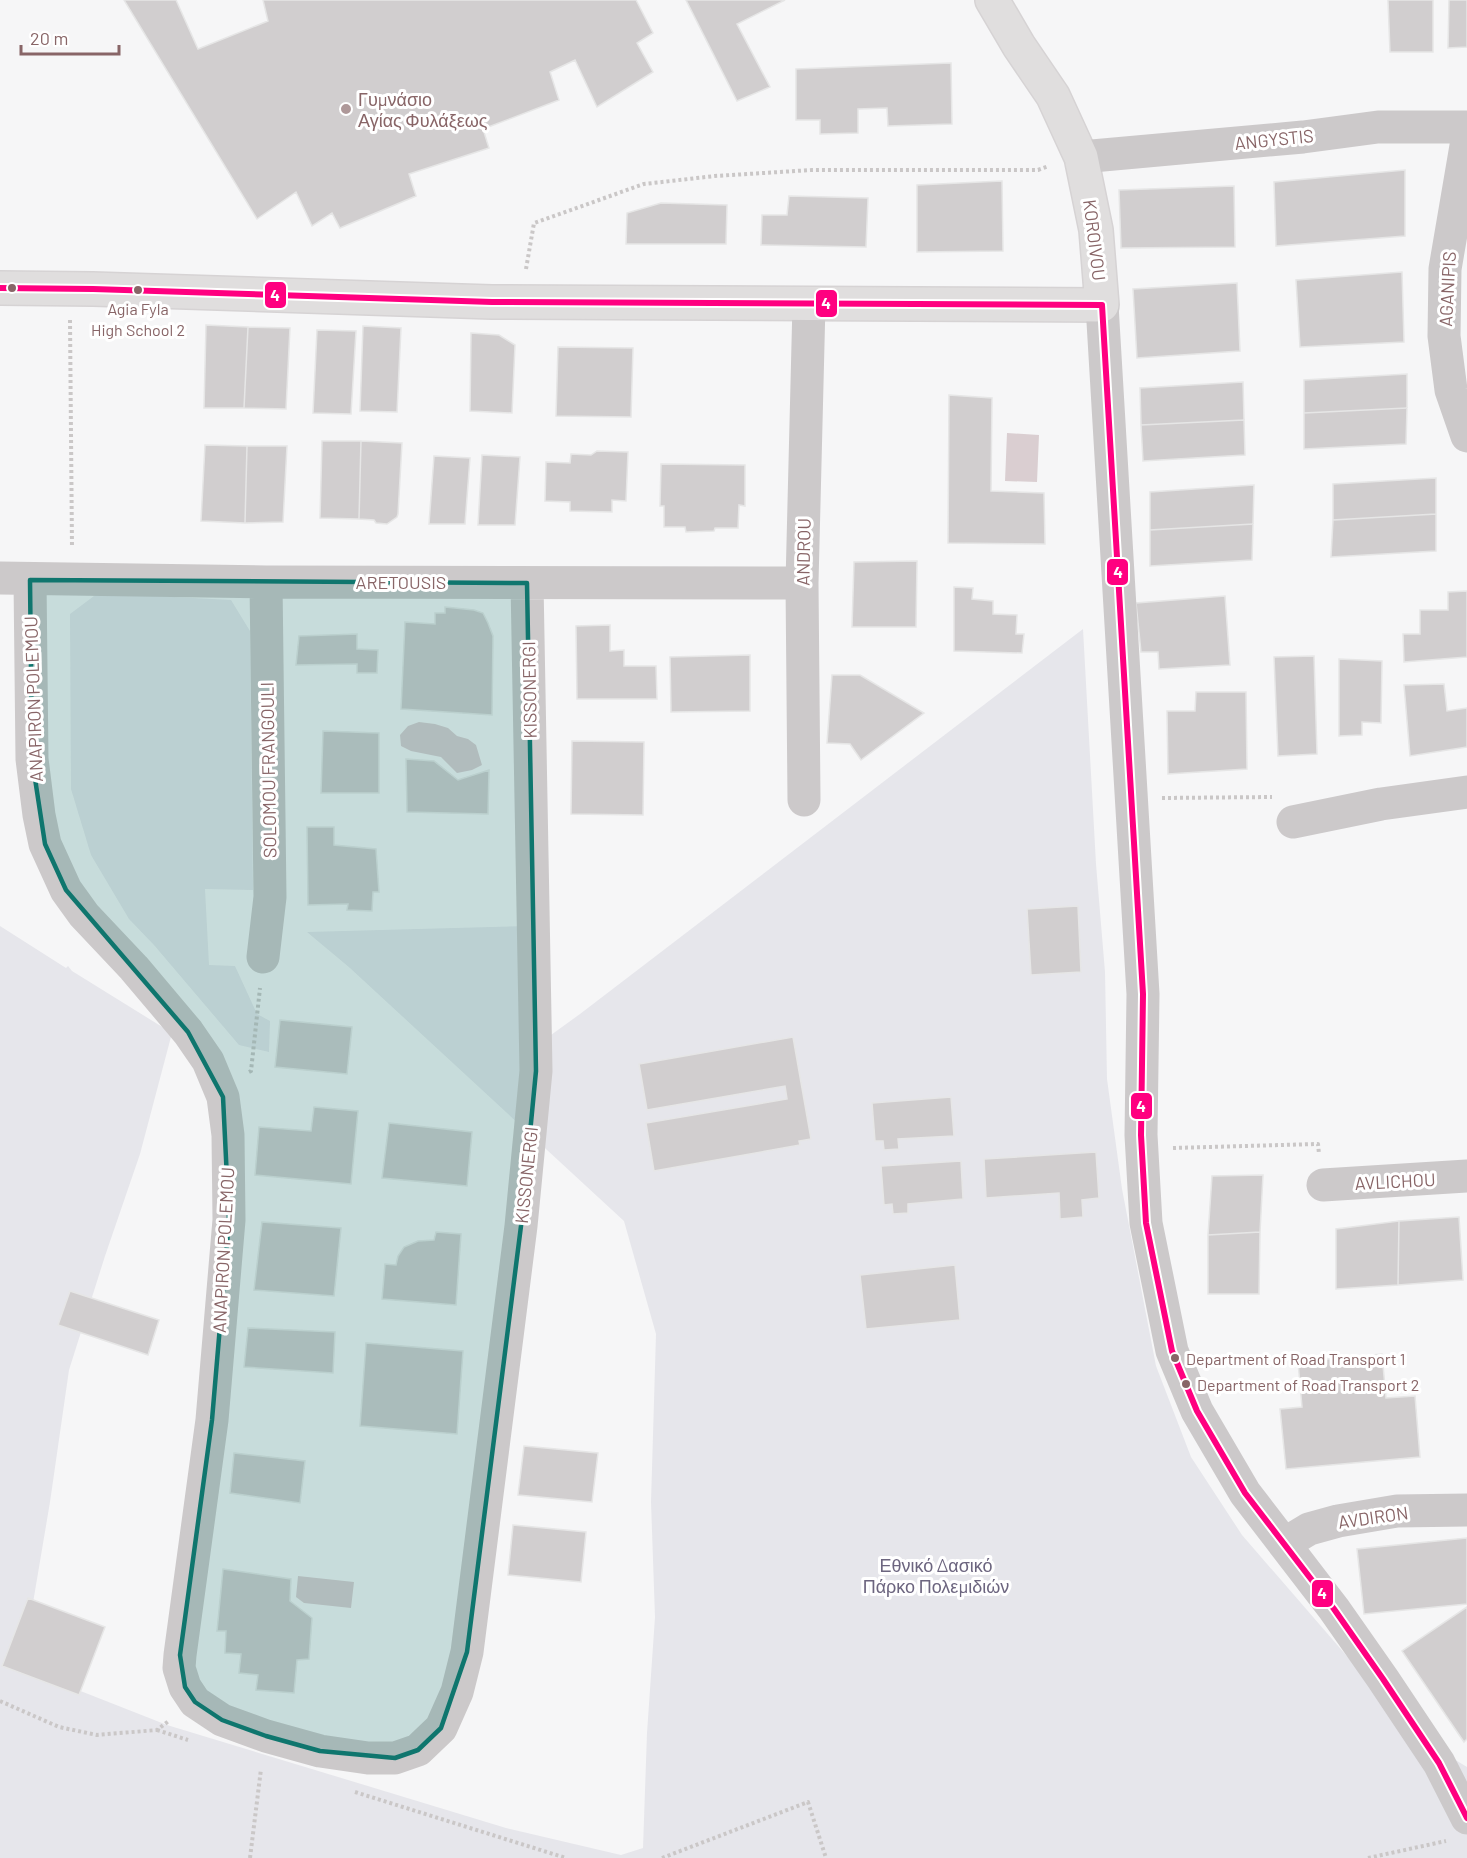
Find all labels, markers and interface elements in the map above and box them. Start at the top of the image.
scale bar [21,18,118,56]
text: 20 m [30,27,68,49]
place label: Γυμνάσιο Αγίας Φυλάξεως [358,88,488,131]
marker: Γυμνάσιο Αγίας Φυλάξεως [339,102,353,116]
street label: ANGYSTIS [1233,124,1315,154]
street label: KOROIVOU [1079,198,1111,282]
street label: AGANIPIS [1434,251,1460,327]
line badge: 4 [264,281,287,309]
unlabelled marker [6,282,18,294]
marker: Agia Fyla High School 2 [132,284,144,296]
text: 4 [270,285,280,304]
line badge: 4 [815,289,838,318]
text: 4 [821,293,831,312]
place label: Agia Fyla High School 2 [91,299,185,339]
street label: ANDROU [791,518,815,586]
line badge: 4 [1106,558,1129,586]
text: 4 [1113,562,1123,581]
street label: ARETOUSIS [356,571,446,593]
street label: ANAPIRON POLEMOU [19,616,47,782]
street label: KISSONERGI [517,641,541,739]
street label: SOLOMOU FRANGOULI [255,682,281,858]
line badge: 4 [1130,1092,1153,1120]
text: 4 [1136,1096,1146,1115]
street label: KISSONERGI [510,1125,542,1225]
street label: ANAPIRON POLEMOU [208,1167,238,1333]
street label: AVLICHOU [1354,1168,1436,1194]
place label: Department of Road Transport 1 [1186,1349,1405,1368]
marker: Department of Road Transport 1 [1169,1352,1181,1364]
place label: Department of Road Transport 2 [1197,1375,1419,1394]
marker: Department of Road Transport 2 [1180,1378,1192,1390]
street label: AVDIRON [1337,1501,1409,1533]
park label: Εθνικό Δασικό Πάρκο Πολεμιδιών [863,1554,1009,1597]
line badge: 4 [1311,1579,1334,1608]
text: 4 [1317,1583,1327,1602]

